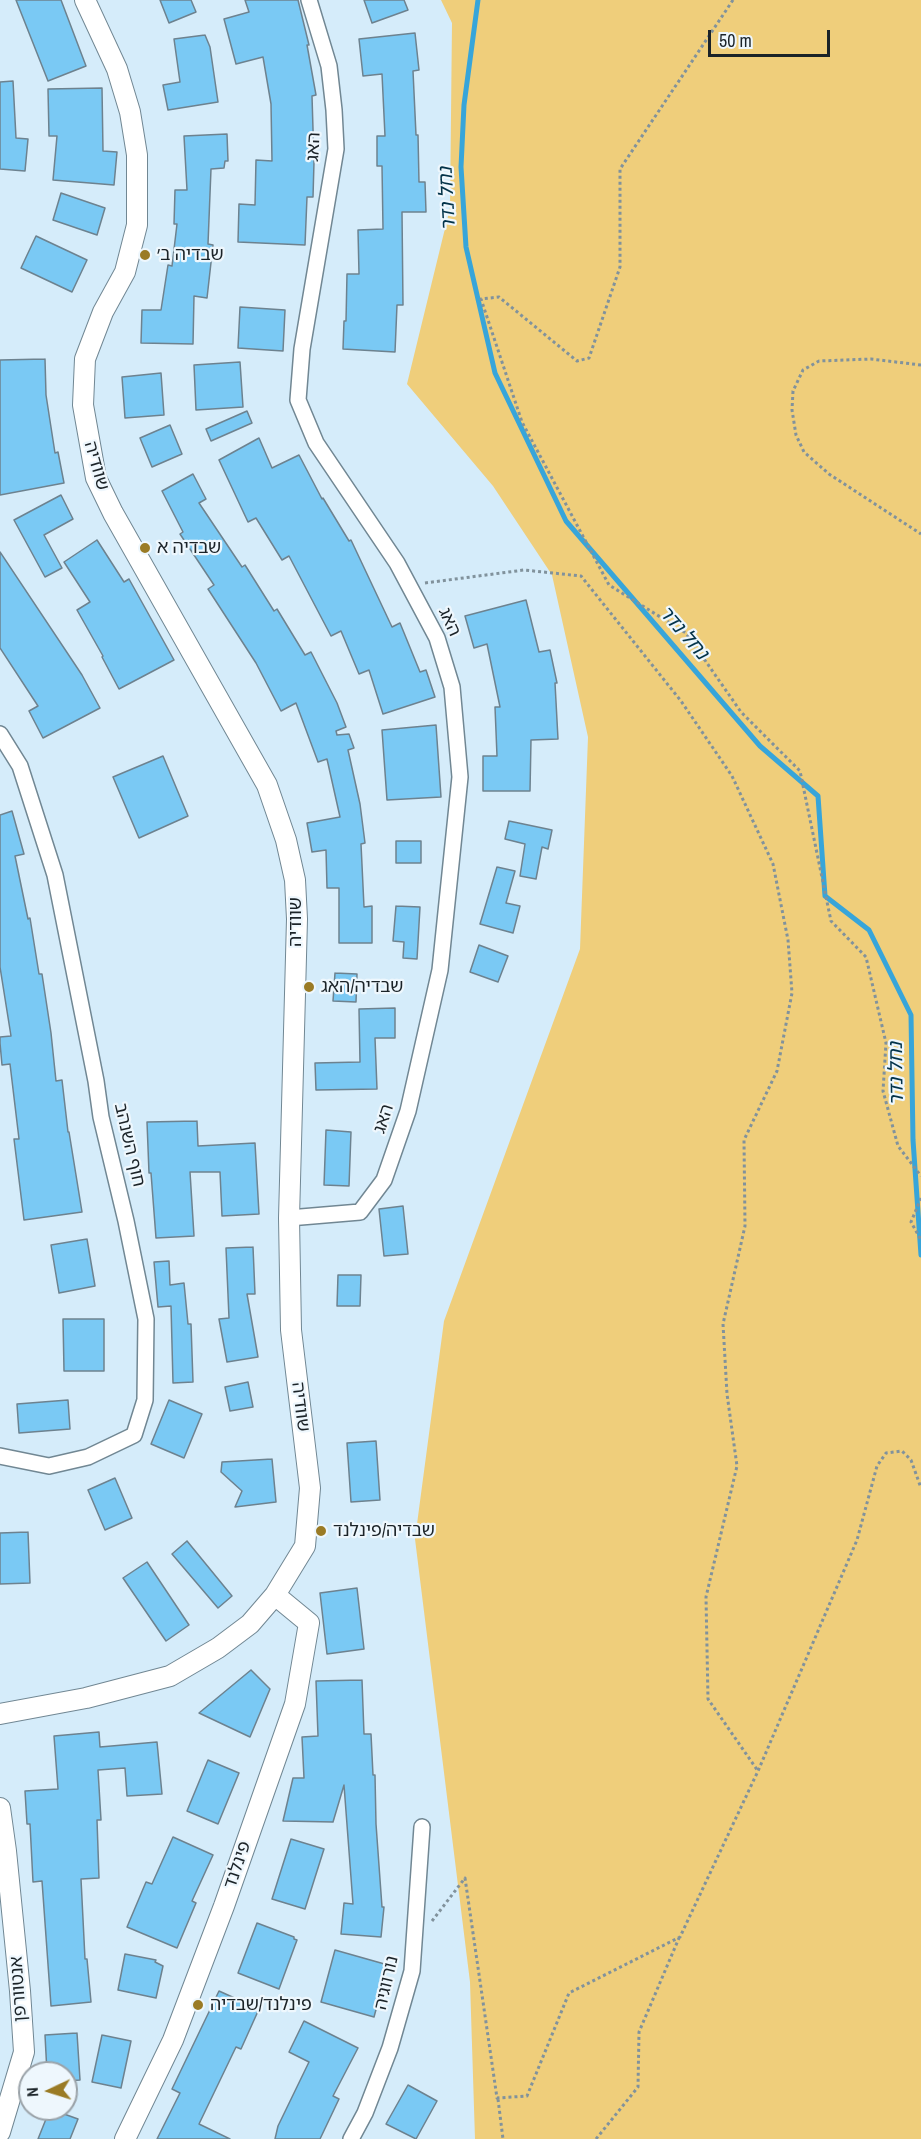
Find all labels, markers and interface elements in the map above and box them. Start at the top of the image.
scale bar [711,18,832,56]
text: 50 m [719,28,752,53]
street label: האג [302,132,326,162]
water label: נחל נדר [434,166,462,232]
place label: שבדיה ב׳ [157,244,224,266]
marker: שבדיה ב׳ [138,248,152,262]
street label: שוודיה [79,439,113,493]
place label: שבדיה א [157,537,221,559]
marker: שבדיה א [138,541,152,555]
water label: נחל נדר [653,601,713,665]
street label: האג [433,604,465,640]
street label: שוודיה [285,897,307,947]
place label: שבדיה/האג [321,976,403,998]
marker: שבדיה/האג [302,980,316,994]
water label: נחל נדר [884,1042,910,1106]
street label: חוף השנהב [109,1101,149,1189]
street label: האג [369,1102,399,1136]
street label: שוודיה [286,1381,314,1433]
place label: שבדיה/פינלנד [333,1520,435,1542]
marker: שבדיה/פינלנד [314,1524,328,1538]
street label: פינלנד [220,1838,256,1892]
street label: נורווגיה [370,1954,404,2012]
street label: אנטוורפן [6,1955,32,2023]
place label: פינלנד/שבדיה [210,1994,312,2016]
marker: פינלנד/שבדיה [191,1998,205,2012]
north arrow [18,2061,78,2121]
text: N [21,2087,43,2098]

